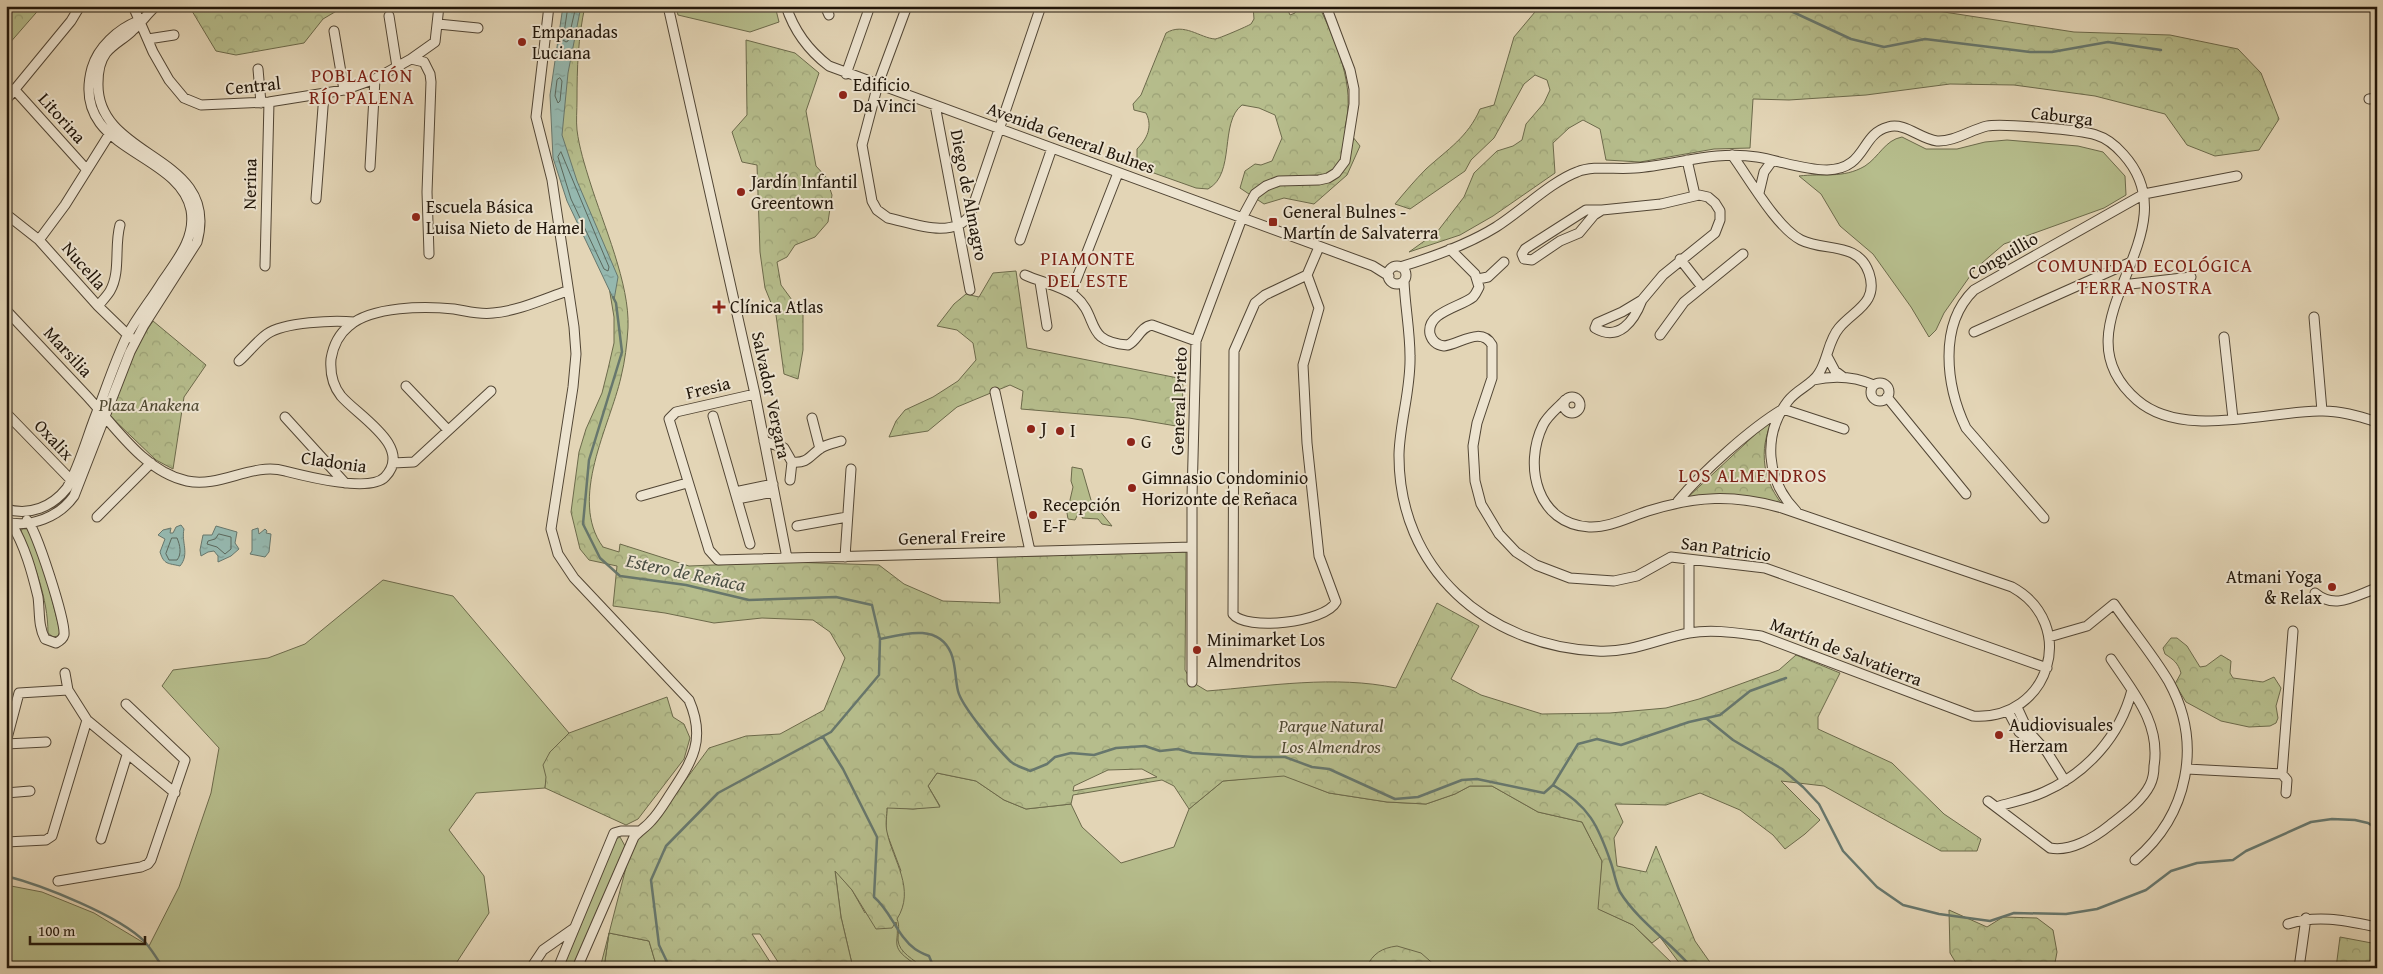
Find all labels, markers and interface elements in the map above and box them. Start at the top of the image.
place label: Empanadas Luciana [532,18,618,66]
marker: Empanadas Luciana [516,36,528,48]
district label: POBLACIÓN RÍO PALENA [309,61,415,111]
street label: Central [224,69,282,102]
place label: Edificio Da Vinci [853,71,916,119]
street label: Litorina [32,86,93,150]
marker: Edificio Da Vinci [837,89,849,101]
street label: Avenida General Bulnes [983,95,1159,181]
street label: Caburga [2030,98,2095,133]
street label: Diego de Almagro [944,127,995,263]
street label: Nerina [236,158,263,210]
place label: Jardín Infantil Greentown [749,168,858,216]
marker: Jardín Infantil Greentown [735,186,747,198]
place label: Escuela Básica Luisa Nieto de Hamel [426,193,585,241]
place label: General Bulnes - Martín de Salvaterra [1283,198,1439,246]
marker: Escuela Básica Luisa Nieto de Hamel [410,211,422,223]
marker: General Bulnes - Martín de Salvaterra [1267,216,1279,228]
street label: Conguillio [1963,225,2043,287]
street label: Nucella [56,235,113,296]
district label: PIAMONTE DEL ESTE [1040,244,1136,294]
district label: COMUNIDAD ECOLÓGICA TERRA NOSTRA [2037,251,2253,301]
place label: Clínica Atlas [730,293,823,320]
marker: Clínica Atlas [712,300,726,314]
street label: Marsilia [38,320,100,384]
street label: Salvador Vergara [745,329,798,461]
street label: General Prieto [1163,346,1194,456]
street label: Fresia [683,369,733,406]
park label: Plaza Anakena [98,391,200,418]
street label: Oxalix [28,413,81,467]
place label: J [1039,415,1047,442]
place label: I [1070,417,1076,444]
marker: J [1025,423,1037,435]
marker: I [1054,425,1066,437]
place label: G [1141,428,1152,455]
marker: G [1125,436,1137,448]
street label: Cladonia [300,444,369,480]
district label: LOS ALMENDROS [1679,461,1827,489]
place label: Gimnasio Condominio Horizonte de Reñaca [1142,464,1308,512]
marker: Gimnasio Condominio Horizonte de Reñaca [1126,482,1138,494]
place label: Recepción E-F [1043,491,1120,539]
marker: Recepción E-F [1027,509,1039,521]
street label: General Freire [898,521,1006,552]
street label: San Patricio [1679,529,1773,568]
water label: Estero de Reñaca [623,545,749,598]
place label: Atmani Yoga & Relax [2226,563,2323,611]
marker: Atmani Yoga & Relax [2326,581,2338,593]
street label: Martín de Salvatierra [1766,610,1926,693]
place label: Minimarket Los Almendritos [1207,626,1325,674]
marker: Minimarket Los Almendritos [1191,644,1203,656]
place label: Audiovisuales Herzam [2009,711,2113,759]
park label: Parque Natural Los Almendros [1278,712,1384,760]
marker: Audiovisuales Herzam [1993,729,2005,741]
scale bar [30,914,145,946]
text: 100 m [38,920,76,941]

